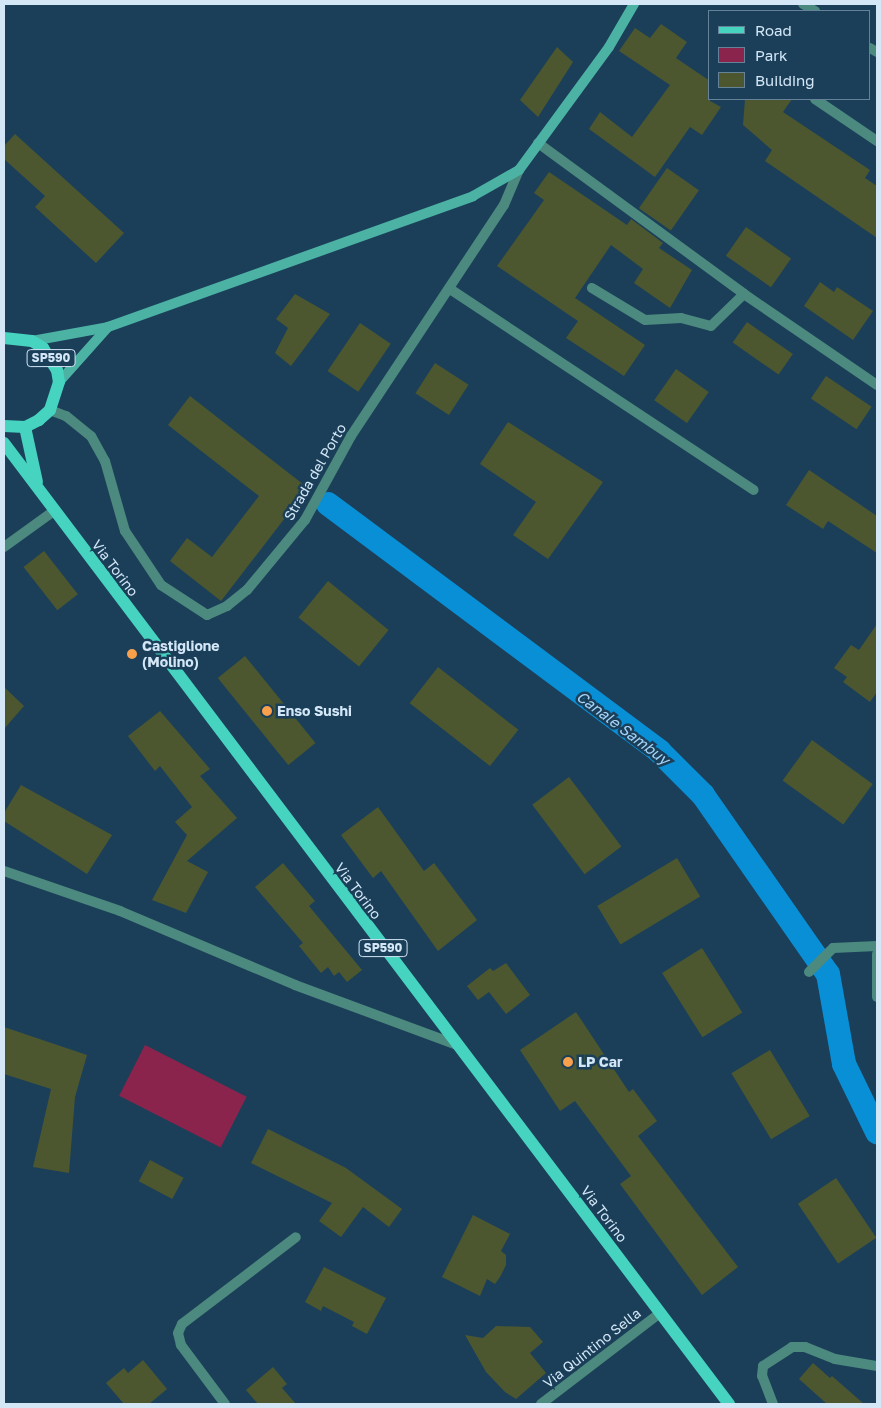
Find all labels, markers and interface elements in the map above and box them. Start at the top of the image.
legend [708,10,871,100]
text: Road [755,21,792,39]
text: Park [755,46,787,64]
text: Building [755,71,815,89]
road number: SP590 [26,348,76,368]
street label: Strada del Porto [280,420,350,524]
street label: Via Torino [88,536,142,600]
place label: Castiglione (Molino) [142,638,220,670]
marker: Castiglione (Molino) [126,648,138,660]
water label: Canale Sambuy [573,687,673,769]
place label: Enso Sushi [277,703,352,719]
marker: Enso Sushi [261,705,273,717]
street label: Via Torino [331,859,385,923]
road number: SP590 [358,938,408,958]
place label: LP Car [578,1054,622,1070]
marker: LP Car [562,1056,574,1068]
street label: Via Torino [577,1182,631,1246]
street label: Via Quintino Sella [540,1305,644,1391]

